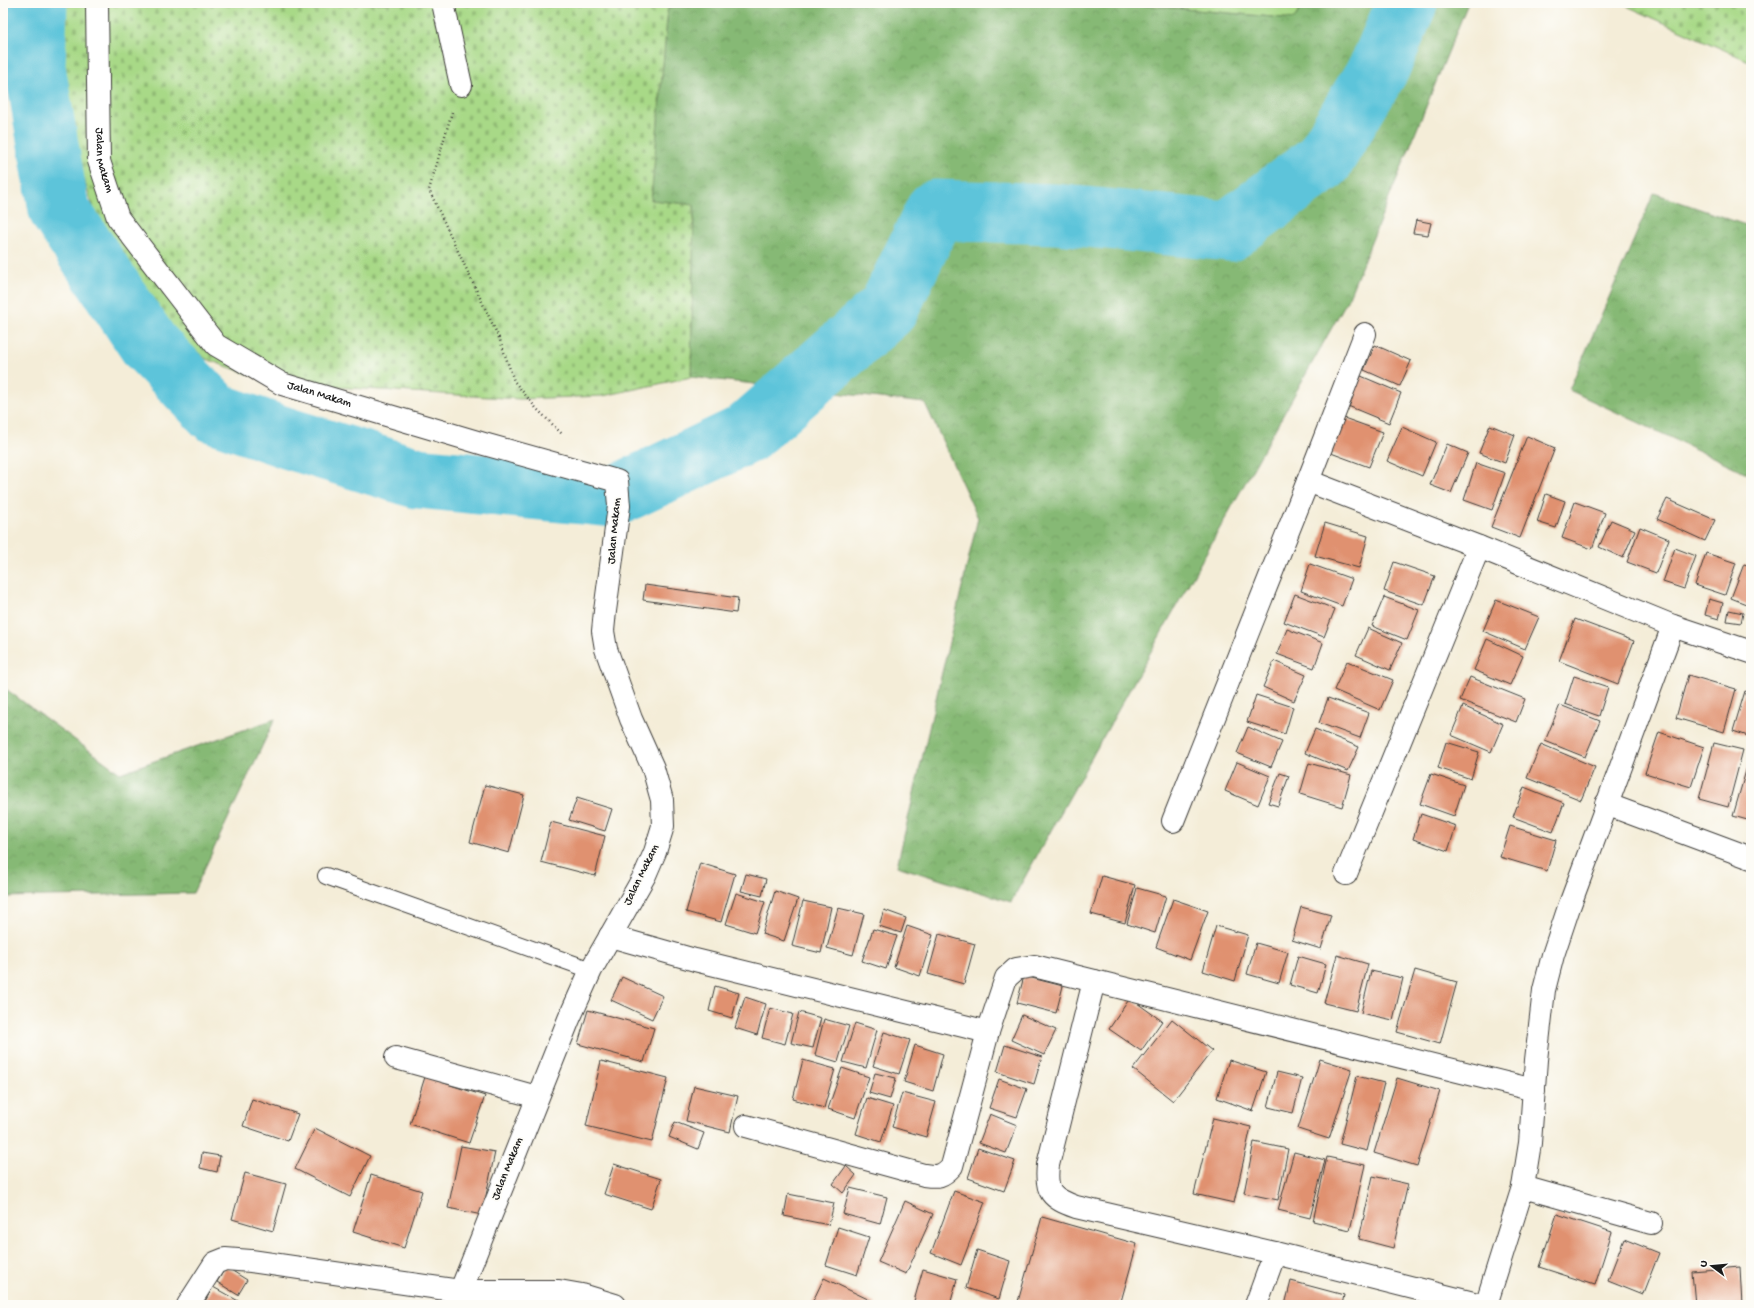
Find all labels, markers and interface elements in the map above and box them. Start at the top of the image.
street label: Jalan Makam [92,128,116,195]
street label: Jalan Makam [285,379,354,411]
street label: Jalan Makam [605,497,625,565]
street label: Jalan Makam [621,842,663,908]
street label: Jalan Makam [489,1135,527,1202]
north arrow [1692,1246,1732,1286]
text: U [1698,1258,1711,1269]

